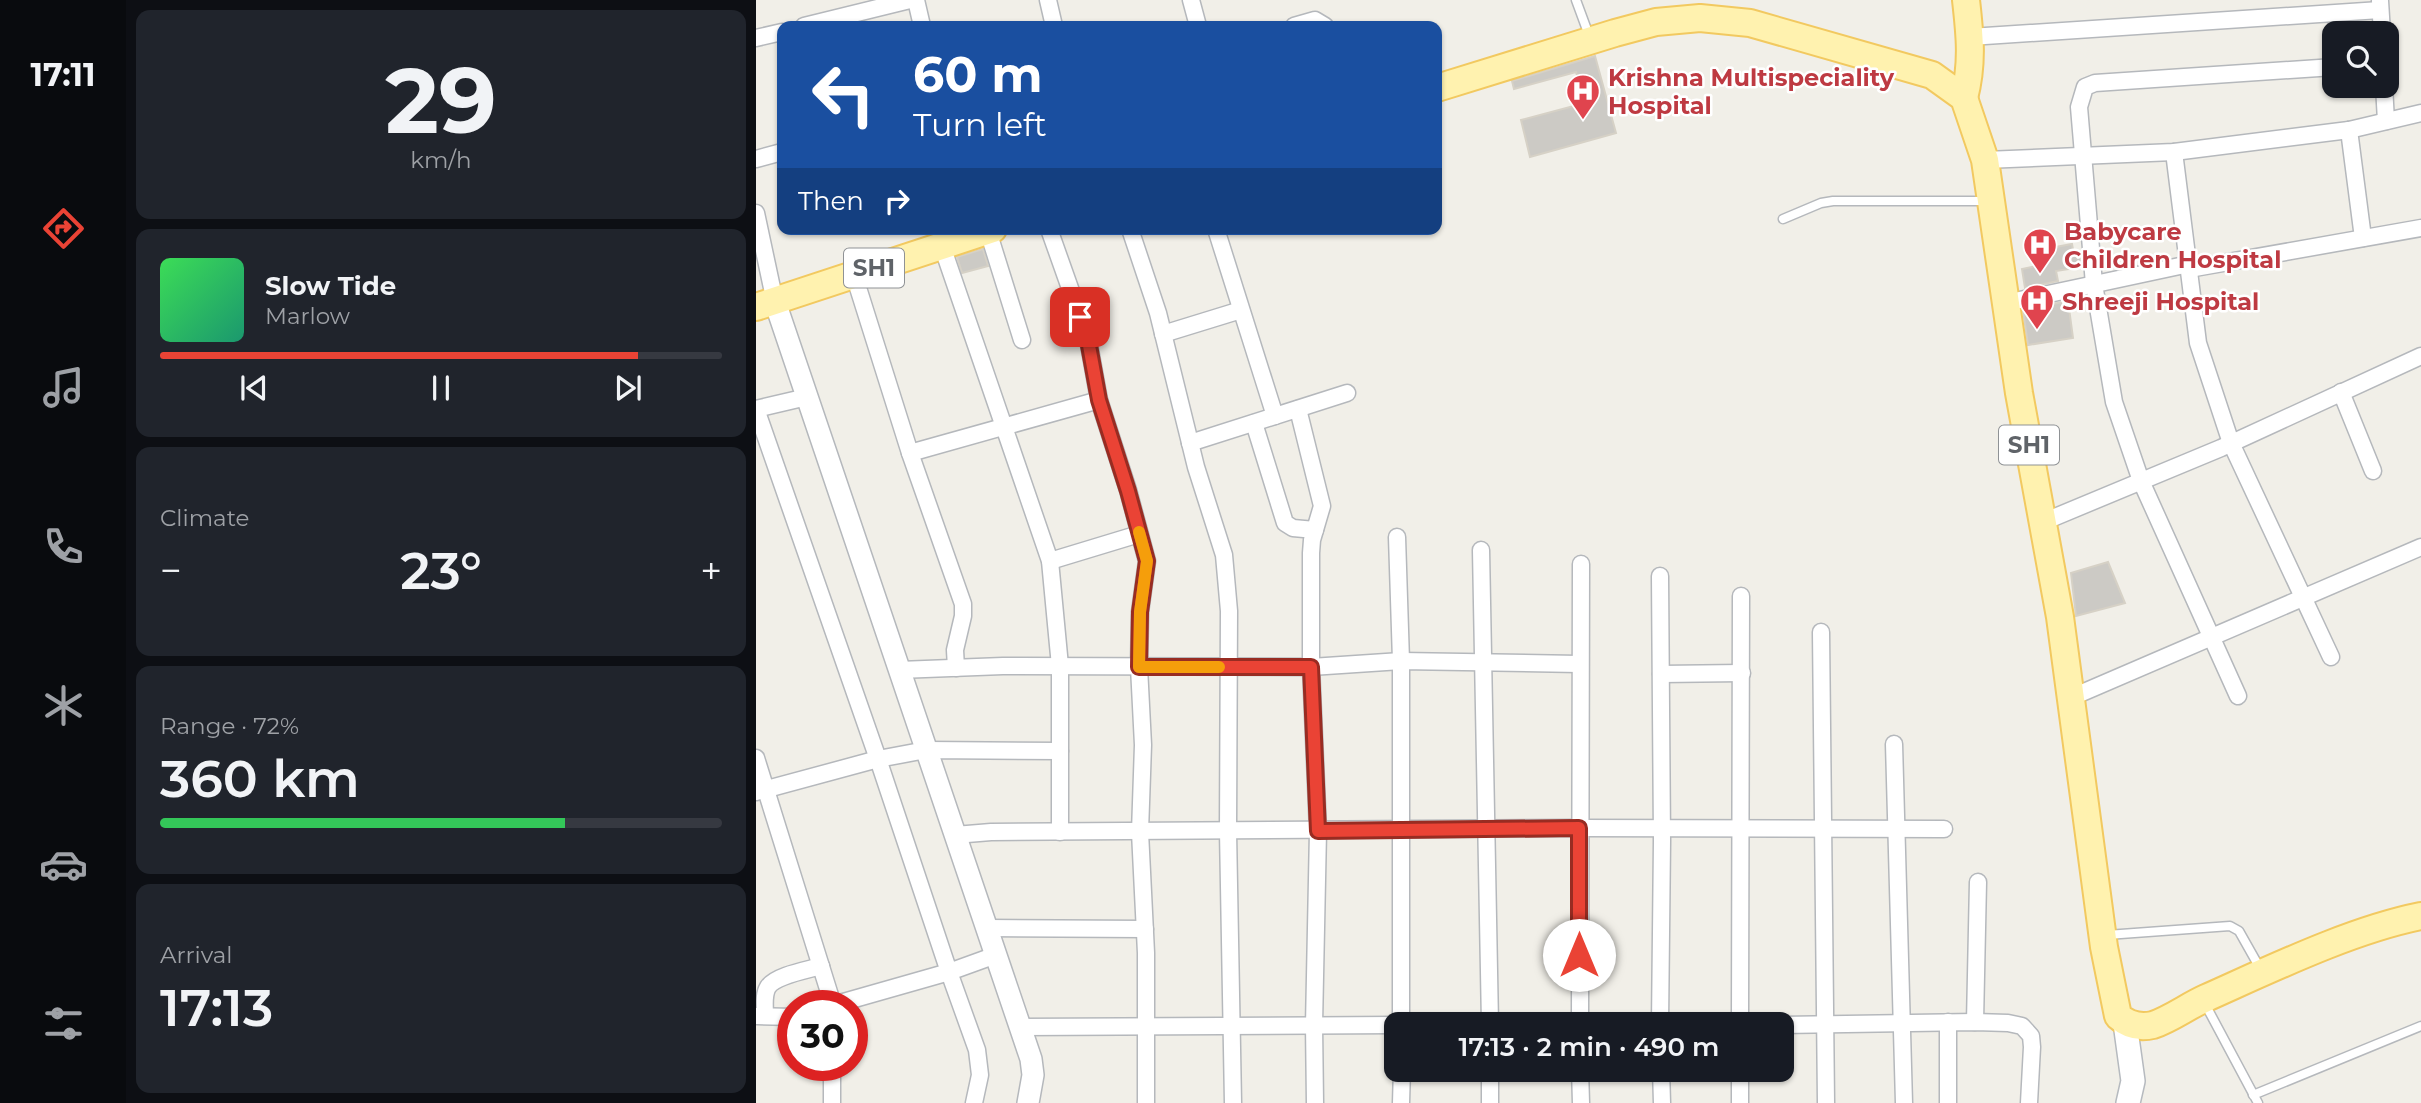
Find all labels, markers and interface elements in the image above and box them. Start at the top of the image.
map controls [2322,21,2399,98]
button: search [2322,21,2399,98]
text: 29 [385,45,497,156]
text: 60 m [913,45,1043,104]
icon: left [798,49,889,140]
text: 17:11 [30,55,96,94]
place label: Krishna Multispeciality Hospital [1608,63,1895,120]
hospital icon: Krishna Multispeciality Hospital [1564,72,1602,121]
text: Turn left [913,105,1047,144]
text: km/h [410,146,472,174]
icon: right [878,182,916,220]
text: Then [798,185,864,217]
icon: directions [39,204,88,253]
place label: Babycare Children Hospital [2064,217,2281,274]
hospital icon: Babycare Children Hospital [2021,226,2059,275]
road number: SH1 [844,248,904,288]
text: Slow Tide [265,270,396,302]
hospital icon: Shreeji Hospital [2018,282,2056,331]
pin [1050,287,1110,347]
place label: Shreeji Hospital [2062,287,2259,316]
icon: arrive [1061,298,1099,336]
text: Marlow [265,302,350,330]
icon: music [39,363,88,412]
icon: previous [235,369,273,407]
icon: pause [422,369,460,407]
icon: next [609,369,647,407]
road number: SH1 [1999,426,2059,464]
text: Climate [160,504,249,532]
icon: phone [39,522,88,571]
text: 23° [400,539,482,602]
text: − [160,547,182,594]
text: + [700,547,722,594]
icon: climate [39,681,88,730]
text: Range · 72% [160,712,299,740]
text: 360 km [160,747,360,810]
icon: car [39,840,88,889]
position arrow [1542,918,1616,992]
text: Arrival [160,941,233,969]
text: 17:13 [160,976,273,1039]
speed limit sign: 30 [777,990,868,1081]
icon: filters [39,999,88,1048]
text: 17:13 · 2 min · 490 m [1459,1031,1719,1063]

